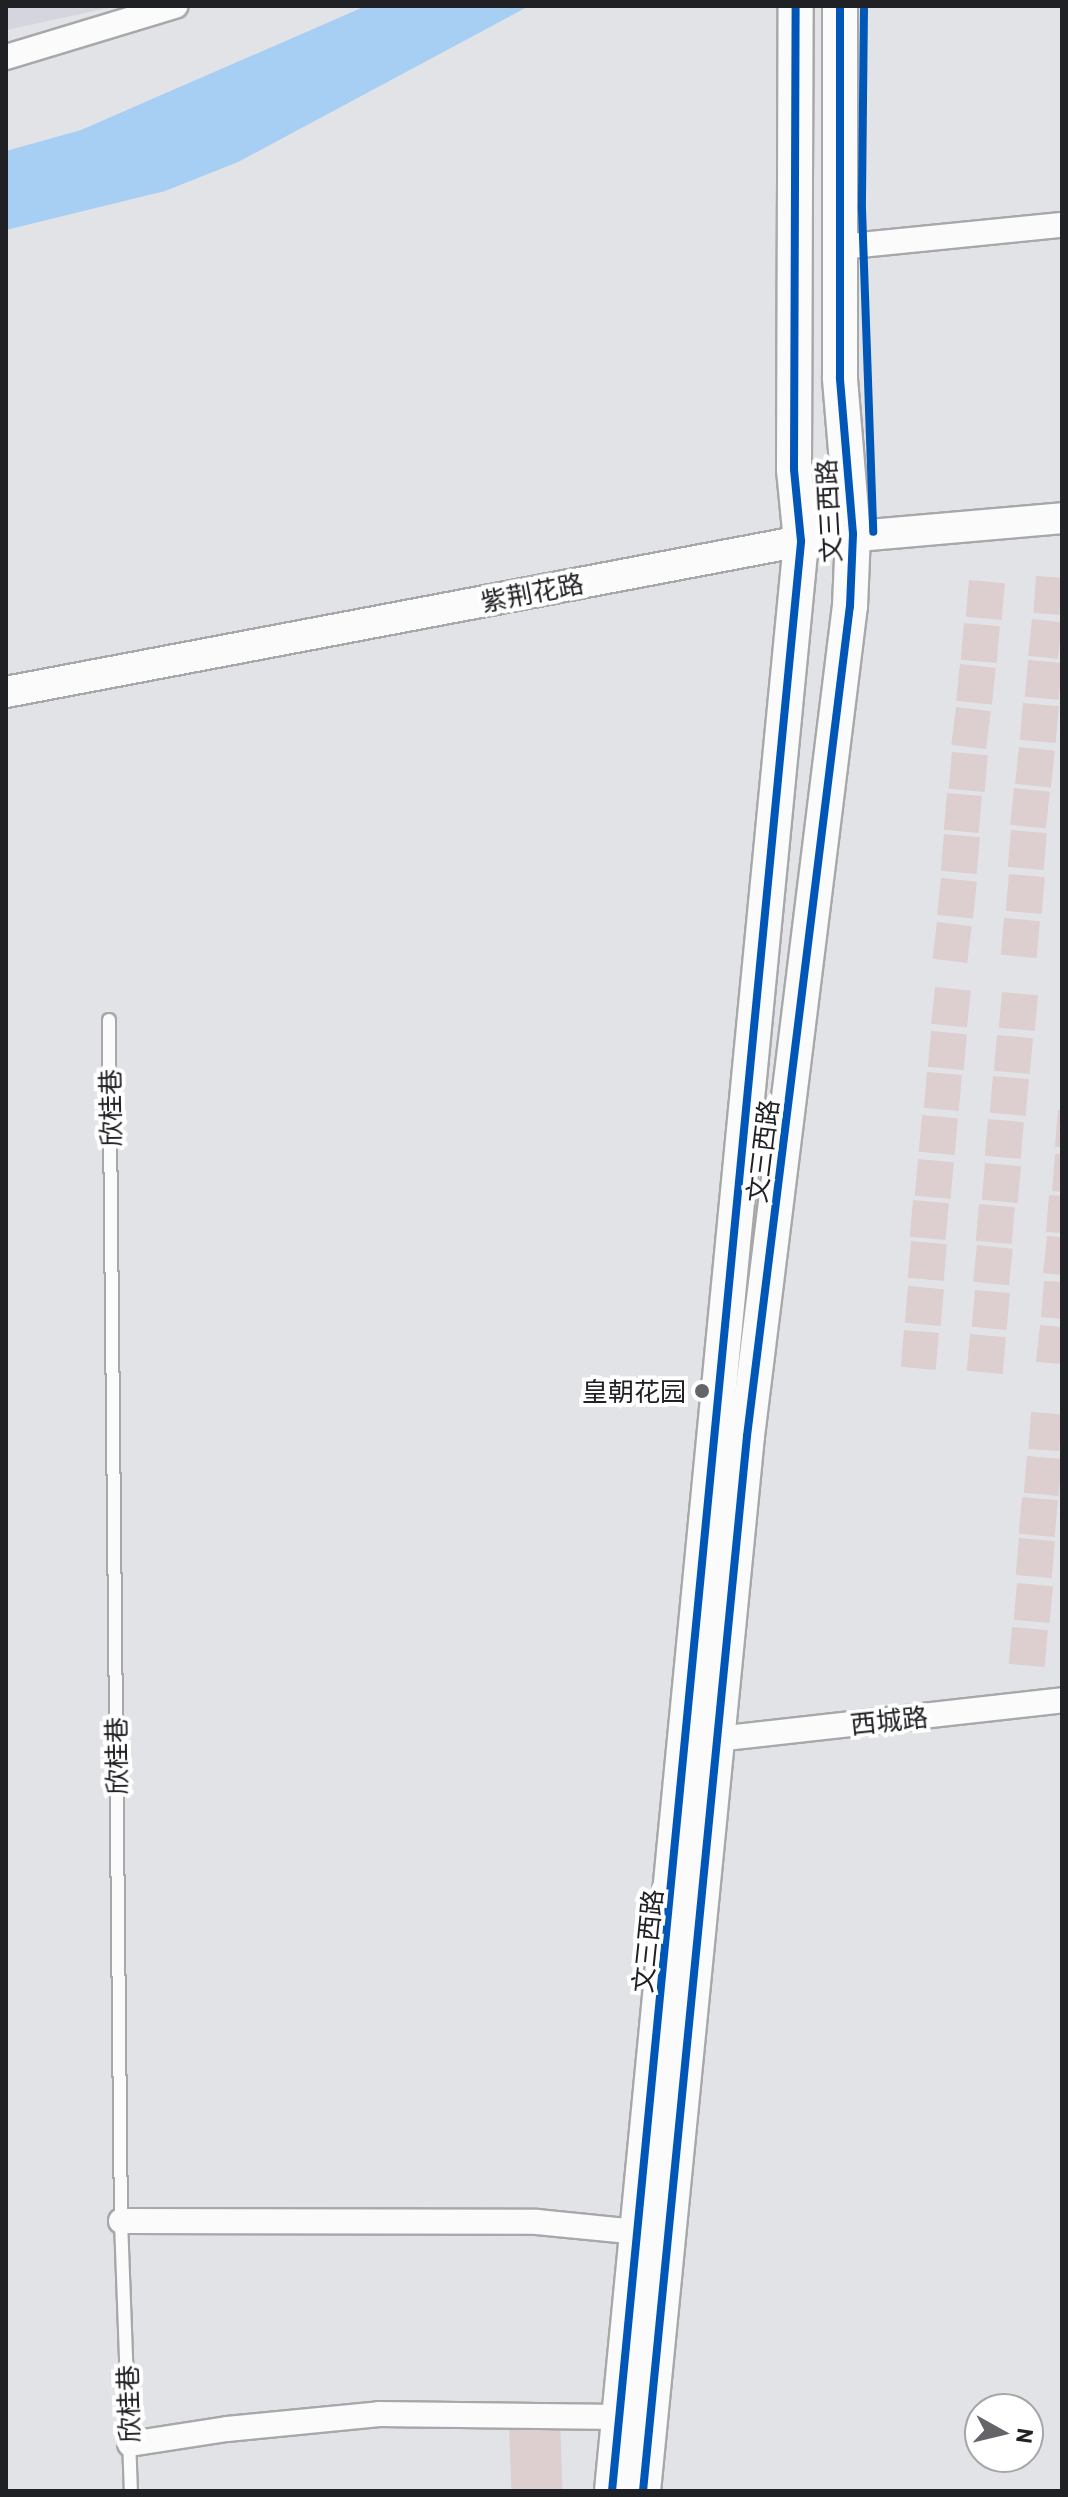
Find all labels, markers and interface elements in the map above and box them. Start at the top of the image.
street label: 文三西路 [810,458,846,564]
street label: 紫荆花路 [478,567,586,617]
street label: 欣桂巷 [94,1069,126,1147]
street label: 文三西路 [740,1097,784,1205]
place label: 皇朝花园 [582,1375,686,1407]
marker: 皇朝花园 [693,1382,711,1400]
street label: 西城路 [849,1700,929,1740]
street label: 欣桂巷 [100,1717,132,1795]
street label: 文三西路 [626,1888,668,1994]
street label: 欣桂巷 [111,2364,145,2444]
north arrow [964,2393,1044,2473]
text: N [1012,2427,1040,2445]

